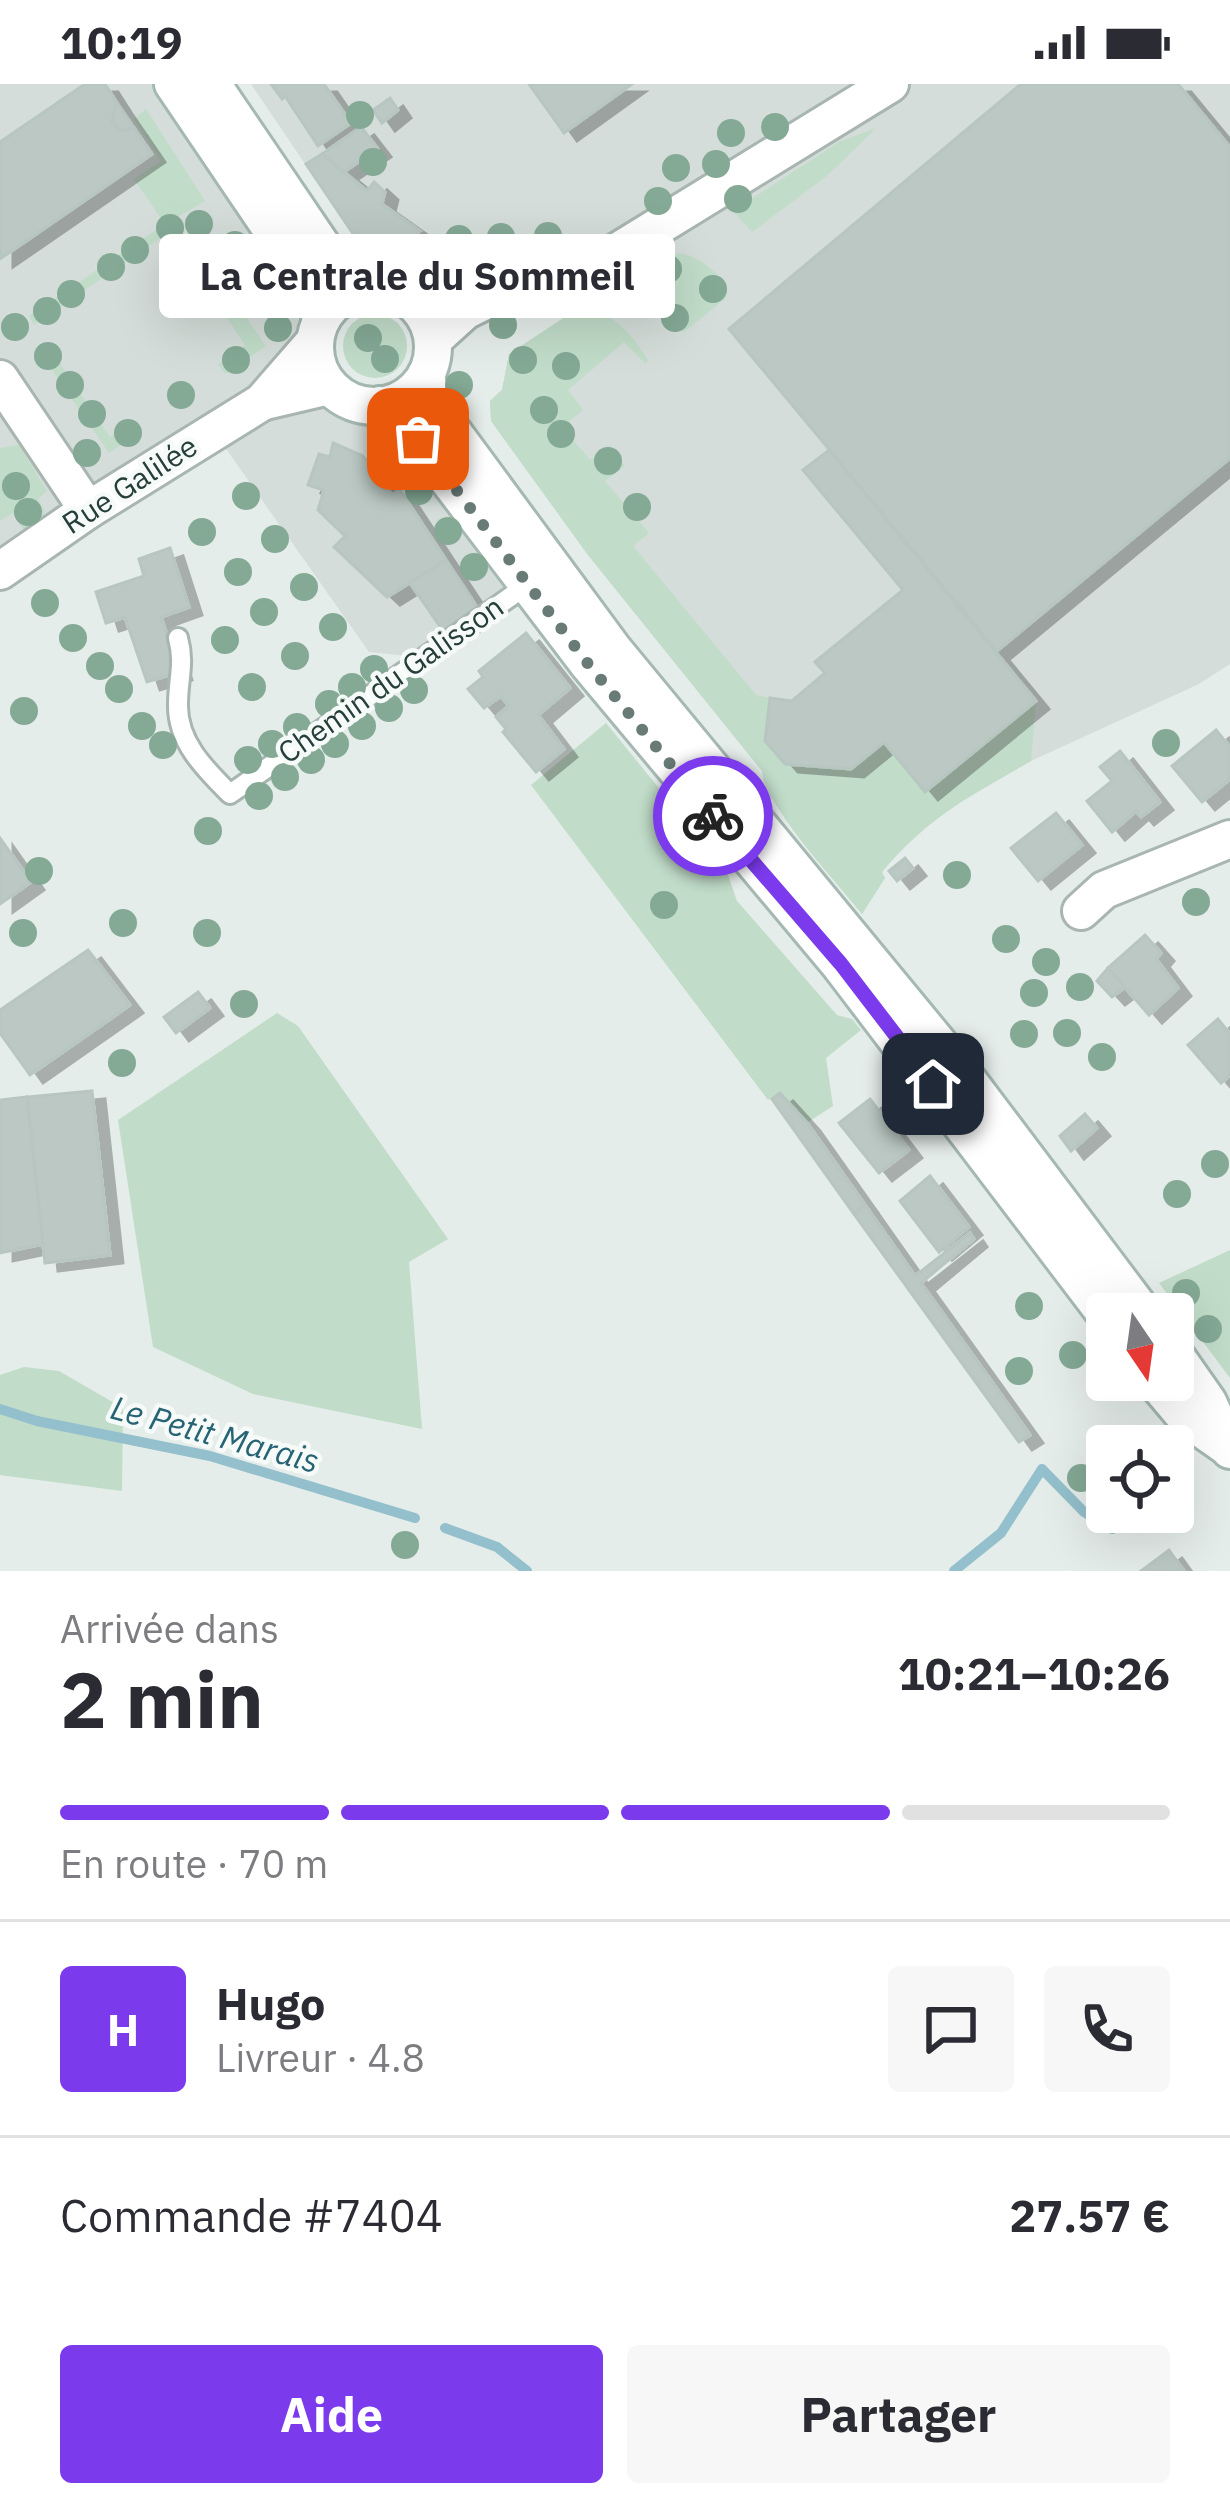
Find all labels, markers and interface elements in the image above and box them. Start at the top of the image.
text: 10:19 [60,13,183,71]
callout: La Centrale du Sommeil [160,235,676,319]
text: La Centrale du Sommeil [199,250,635,301]
pin [367,388,469,490]
icon: bag [385,406,451,472]
street label: Rue Galilée [54,426,204,542]
street label: Chemin du Galisson [270,586,511,771]
courier [653,756,773,876]
icon: bike [680,783,746,849]
pin [882,1033,984,1135]
icon: home [900,1051,966,1117]
north arrow [1086,1293,1194,1401]
map controls [1086,1293,1194,1533]
water label: Le Petit Marais [106,1385,324,1482]
button: locate [1086,1425,1194,1533]
text: Arrivée dans [60,1603,279,1654]
text: 10:21–10:26 [898,1644,1170,1702]
text: 2 min [60,1648,264,1749]
text: En route · 70 m [60,1838,328,1889]
button: chat [888,1966,1014,2092]
button: phone [1044,1966,1170,2092]
text: Hugo [216,1974,325,2032]
text: H [107,2000,139,2058]
text: Livreur · 4.8 [216,2032,425,2083]
text: Commande #7404 [60,2186,443,2244]
text: 27.57 € [1009,2186,1170,2244]
button: Aide [60,2345,603,2483]
button: Partager [627,2345,1170,2483]

